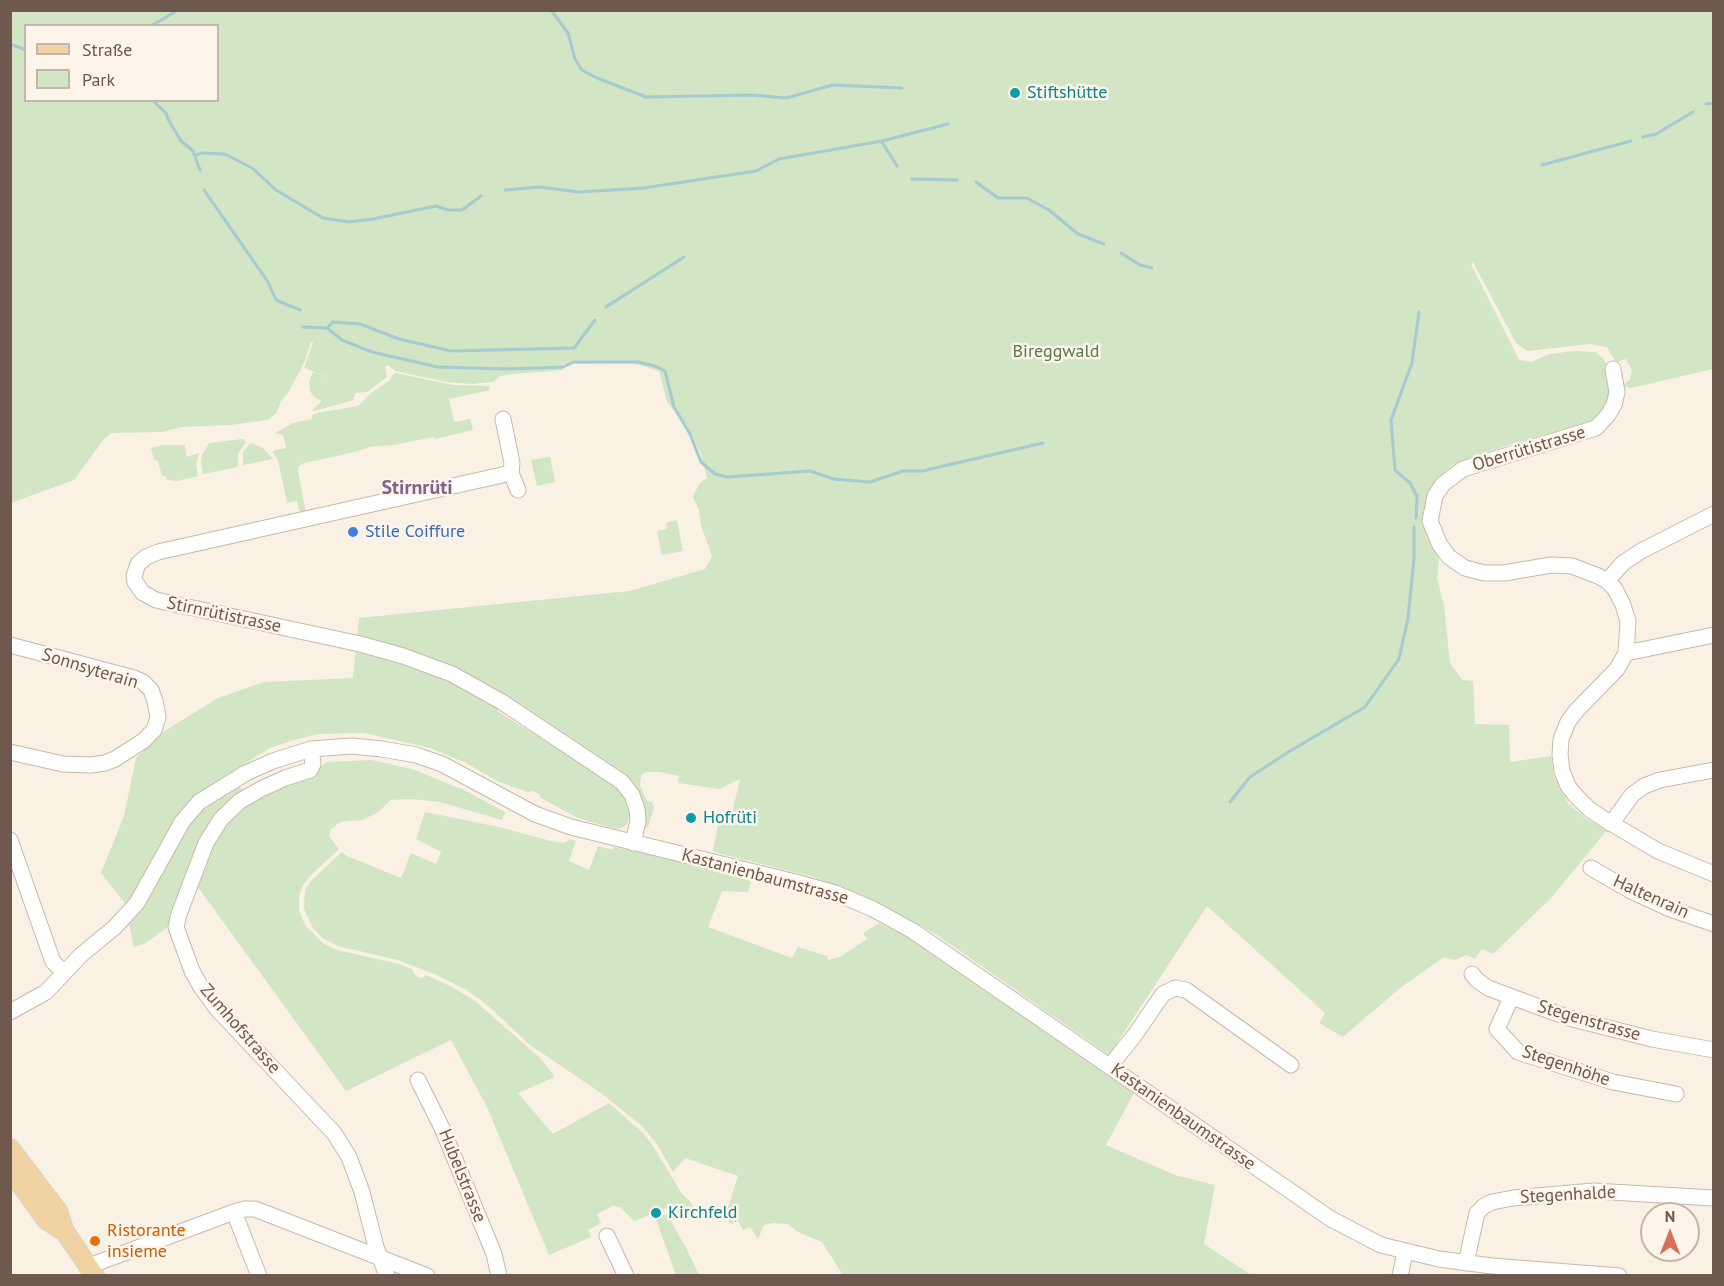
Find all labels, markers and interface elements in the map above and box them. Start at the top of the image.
legend [24,24,219,102]
text: Straße [82,38,133,61]
text: Park [82,68,115,91]
place label: Stiftshütte [1027,82,1107,104]
marker: Stiftshütte [1008,86,1022,100]
park label: Bireggwald [1013,341,1099,363]
street label: Oberrütistrasse [1470,422,1588,476]
district label: Stirnrüti [381,476,453,500]
place label: Stile Coiffure [365,521,465,543]
marker: Stile Coiffure [346,525,360,539]
street label: Stirnrütistrasse [165,592,283,638]
street label: Sonnsyterain [39,644,141,694]
place label: Hofrüti [703,807,757,829]
marker: Hofrüti [684,811,698,825]
street label: Kastanienbaumstrasse [679,844,851,910]
street label: Haltenrain [1610,871,1692,923]
street label: Zumhofstrasse [195,980,285,1078]
street label: Stegenstrasse [1535,996,1643,1046]
street label: Stegenhöhe [1519,1041,1613,1091]
street label: Kastanienbaumstrasse [1106,1059,1260,1175]
street label: Hubelstrasse [433,1126,491,1226]
street label: Stegenhalde [1520,1182,1616,1208]
place label: Kirchfeld [668,1202,738,1224]
north arrow [1640,1202,1700,1262]
marker: Kirchfeld [649,1206,663,1220]
text: N [1665,1206,1675,1226]
place label: Ristorante insieme [107,1220,186,1262]
marker: Ristorante insieme [88,1234,102,1248]

